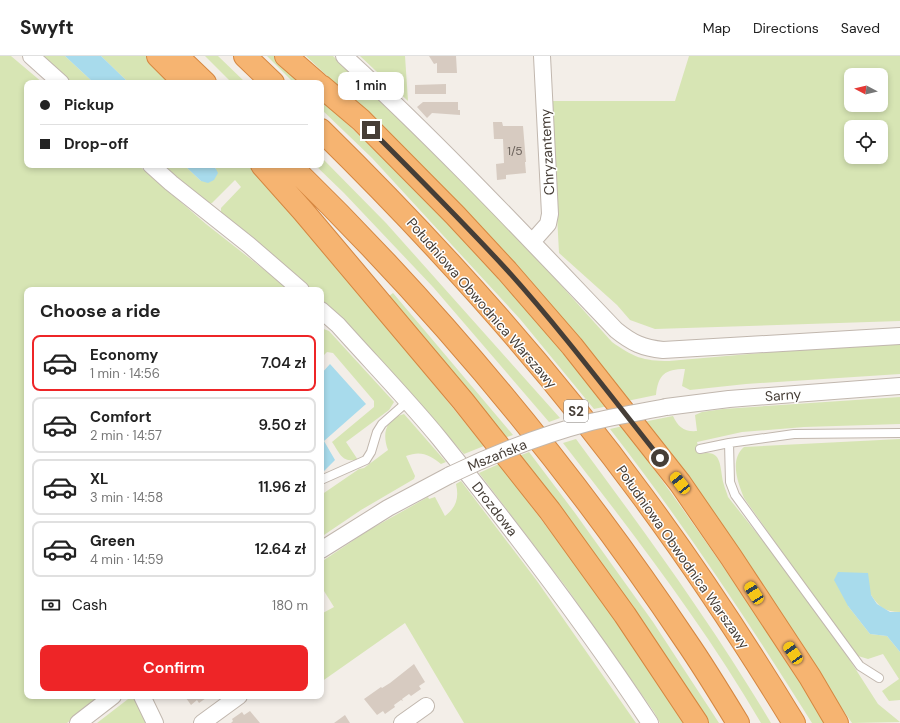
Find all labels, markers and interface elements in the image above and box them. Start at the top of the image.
text: Swyft [20,15,74,40]
text: Map [703,19,731,37]
text: Directions [753,19,819,37]
text: Saved [841,19,880,37]
north arrow [844,68,888,112]
map controls [844,68,888,164]
callout: 1 min [338,72,404,100]
text: 1 min [355,77,387,94]
text: Pickup [64,95,114,115]
street label: Chryzantemy [536,108,558,196]
button: locate [844,120,888,164]
route end [362,121,380,139]
text: Drop-off [64,134,129,154]
house number: 1/5 [507,143,523,159]
street label: Południowa Obwodnica Warszawy [403,214,561,392]
text: Choose a ride [40,299,161,323]
icon: car [42,345,78,381]
text: Economy [90,345,158,365]
text: 7.04 zł [261,353,306,373]
text: 1 min · 14:56 [90,365,160,382]
street label: Sarny [764,385,802,405]
road number: S2 [564,400,588,422]
icon: car [42,407,78,443]
text: Comfort [90,407,151,427]
text: 9.50 zł [259,415,306,435]
text: 2 min · 14:57 [90,427,162,444]
street label: Mszańska [465,435,529,475]
route start [651,449,669,467]
street label: Południowa Obwodnica Warszawy [612,462,754,653]
icon: car [42,469,78,505]
text: XL [90,469,108,489]
car [668,470,692,496]
text: 11.96 zł [258,477,306,497]
street label: Drozdowa [468,478,522,540]
text: 3 min · 14:58 [90,489,163,506]
icon: car [42,531,78,567]
text: Green [90,531,135,551]
text: 12.64 zł [255,539,306,559]
text: 4 min · 14:59 [90,551,163,568]
car [742,580,766,606]
icon: cash [40,594,62,616]
text: Cash [72,595,107,615]
text: 180 m [272,597,308,614]
car [781,640,805,666]
button: Confirm [40,645,308,691]

